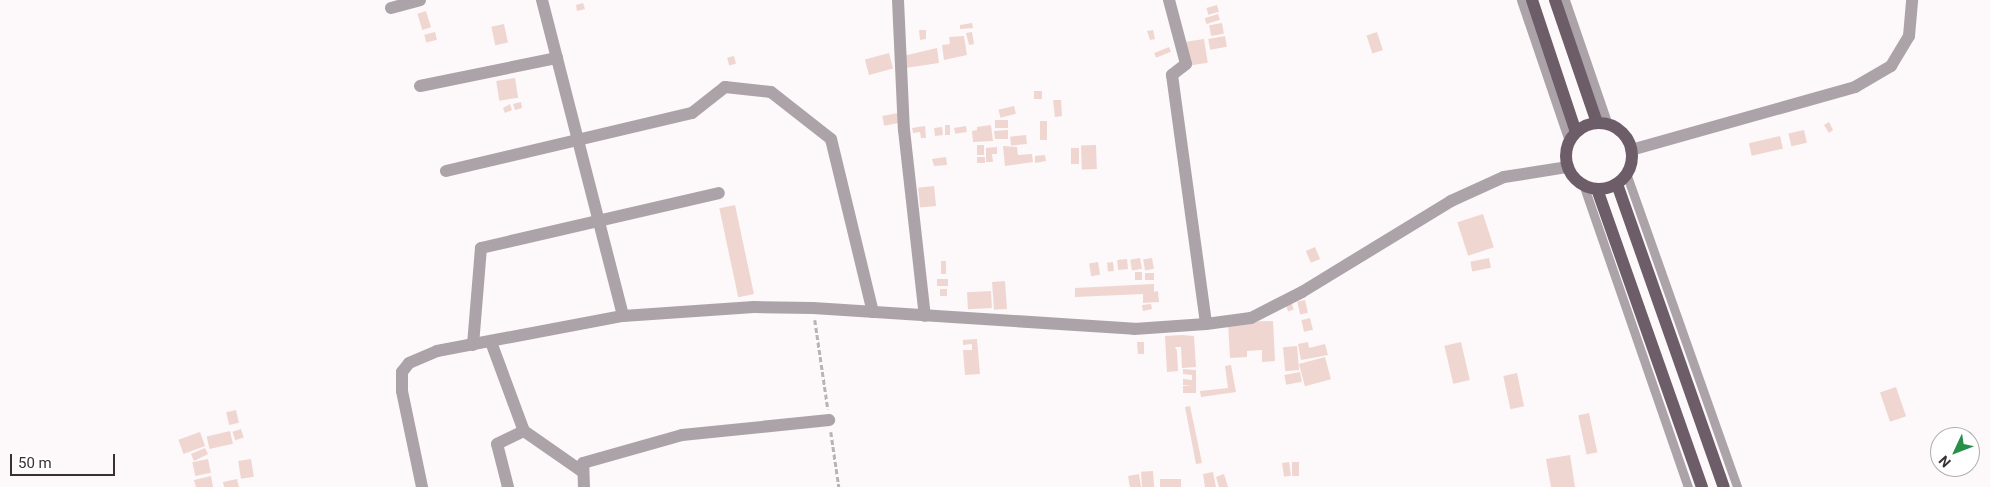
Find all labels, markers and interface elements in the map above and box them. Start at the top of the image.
north arrow [1930,427,1980,477]
scale bar [12,444,118,476]
text: N [1936,452,1954,471]
text: 50 m [18,454,52,472]

